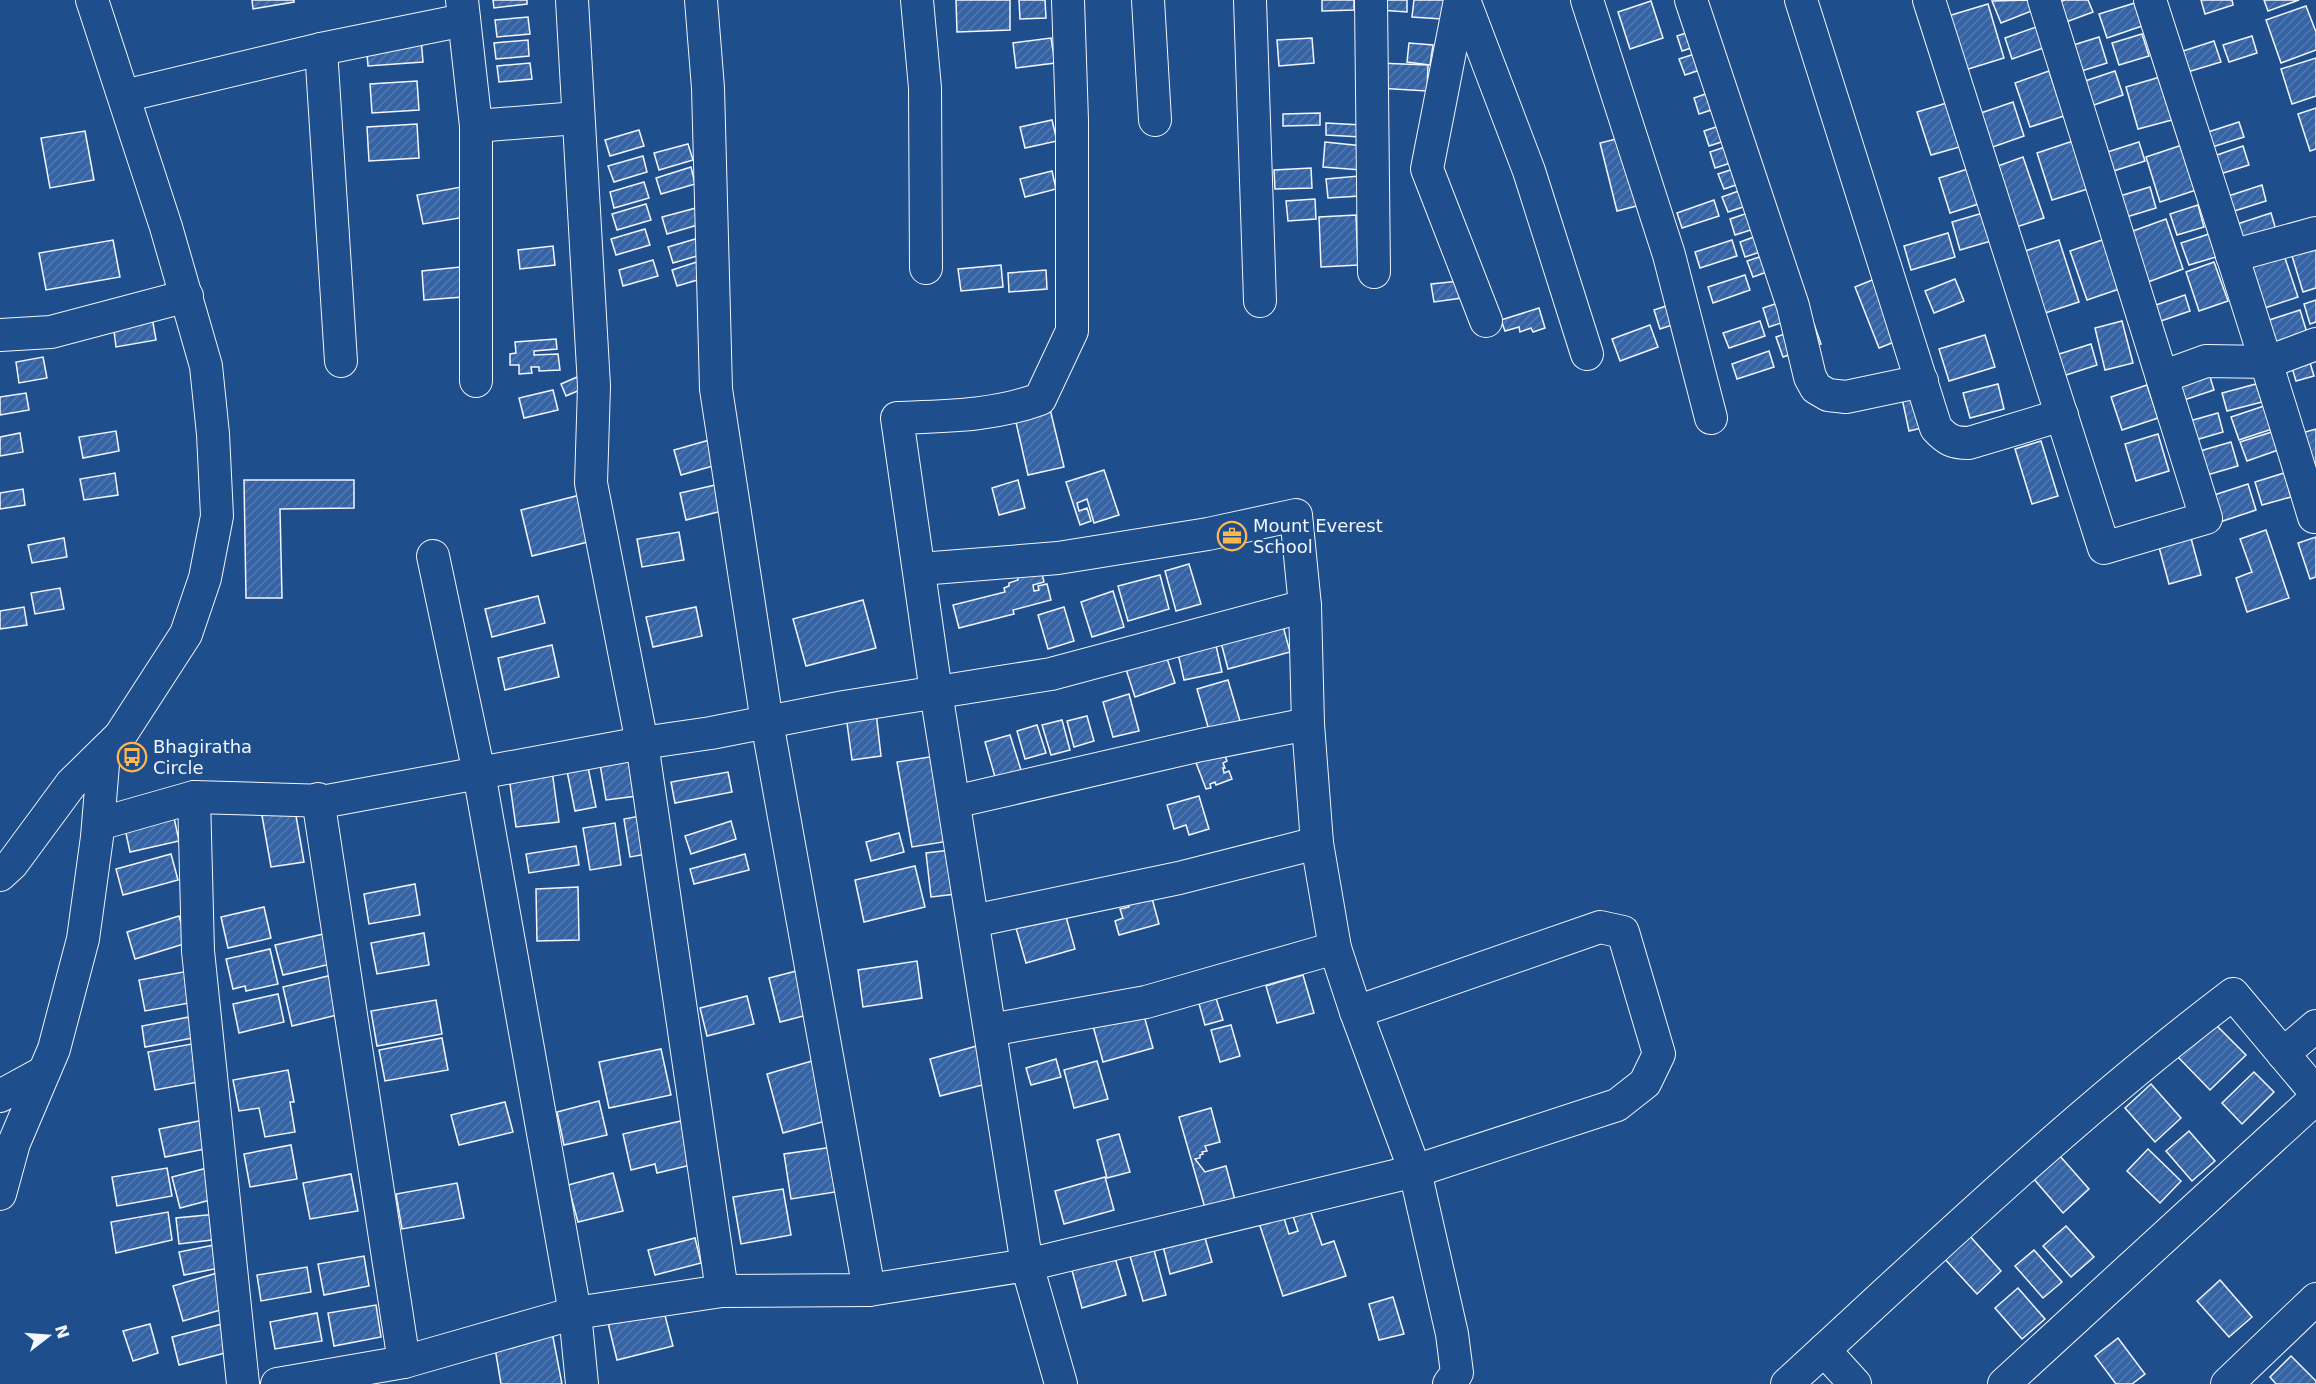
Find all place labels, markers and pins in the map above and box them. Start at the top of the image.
place label: Mount Everest School [1253,515,1383,557]
office icon: Mount Everest School [1216,520,1248,552]
place label: Bhagiratha Circle [153,736,252,778]
bus stop icon: Bhagiratha Circle [116,741,148,773]

